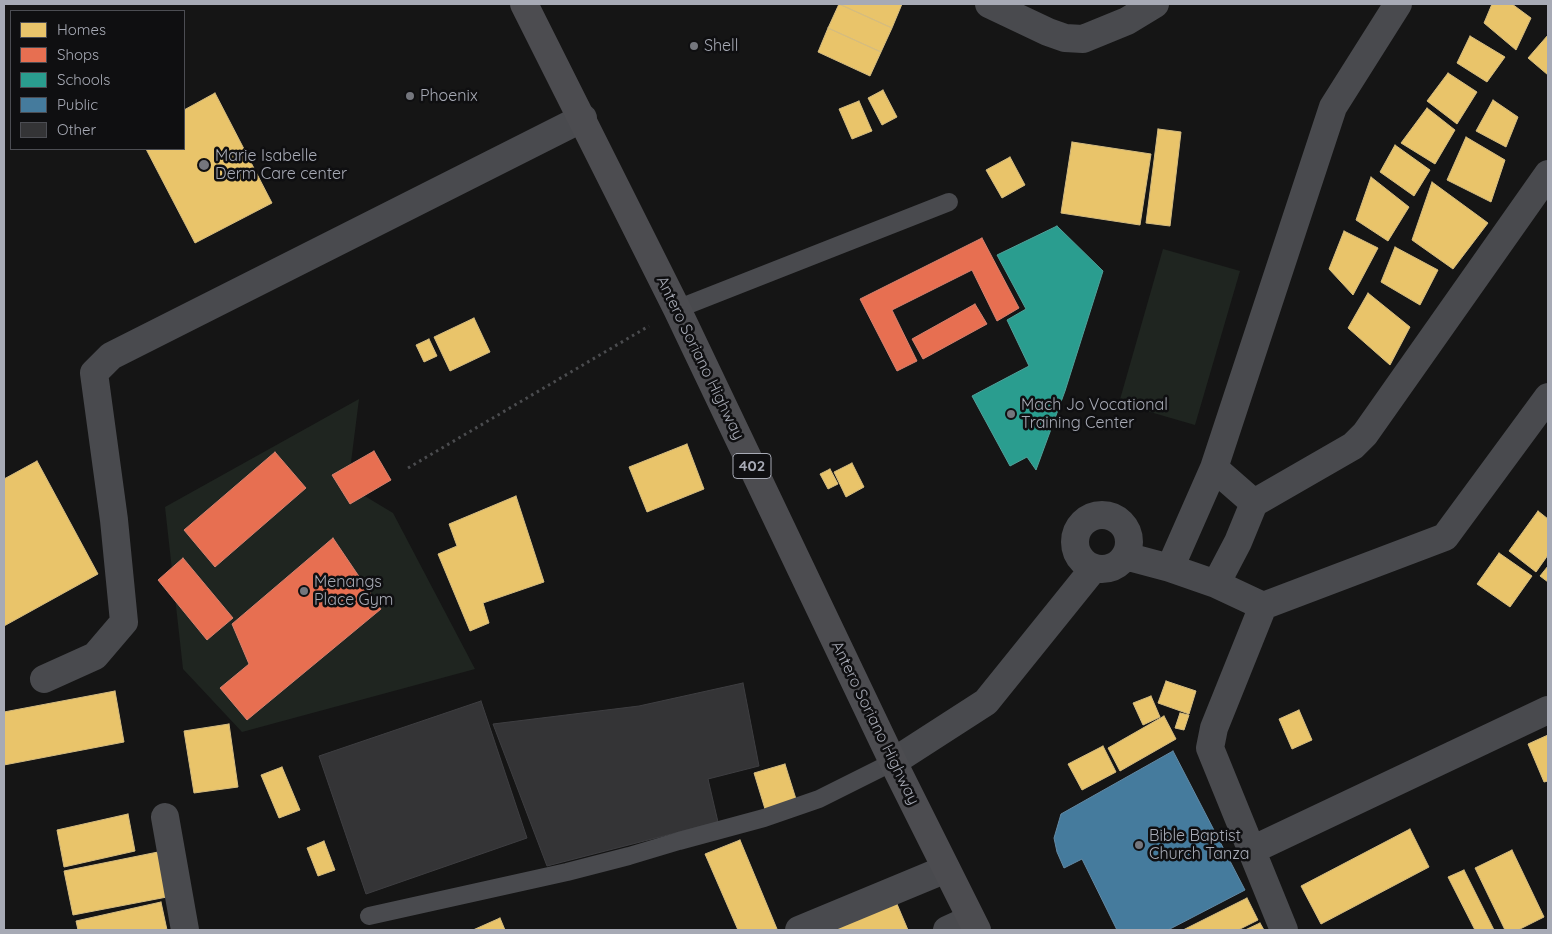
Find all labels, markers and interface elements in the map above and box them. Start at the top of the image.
legend [10,10,185,150]
text: Homes [57,20,106,39]
place label: Shell [704,36,738,56]
marker: Shell [688,40,700,52]
text: Shops [57,45,99,64]
text: Schools [57,70,110,89]
place label: Phoenix [420,86,478,106]
marker: Phoenix [404,90,416,102]
text: Public [57,95,98,114]
text: Other [57,120,96,139]
place label: Marie Isabelle Derm Care center [215,146,347,184]
marker: Marie Isabelle Derm Care center [197,158,211,172]
street label: Antero Soriano Highway [652,273,748,443]
place label: Mach Jo Vocational Training Center [1021,395,1168,433]
marker: Mach Jo Vocational Training Center [1005,408,1017,420]
road number: 402 [733,454,771,478]
place label: Menangs Place Gym [314,572,393,610]
marker: Menangs Place Gym [298,585,310,597]
street label: Antero Soriano Highway [827,638,923,808]
place label: Bible Baptist Church Tanza [1149,826,1250,864]
marker: Bible Baptist Church Tanza [1133,839,1145,851]

